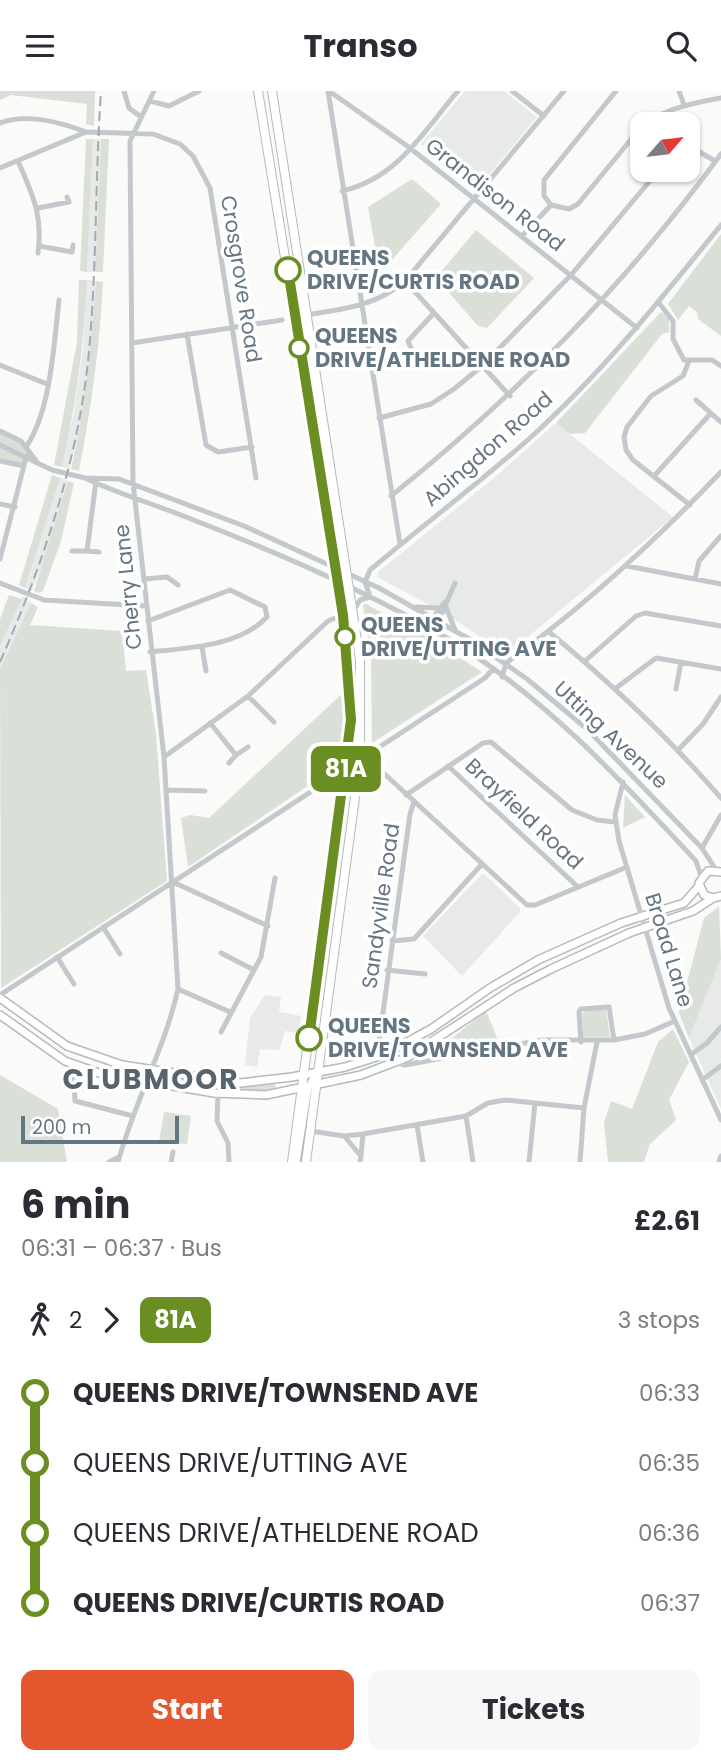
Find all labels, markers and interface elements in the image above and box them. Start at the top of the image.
text: Transo [303,23,418,68]
icon: menu [21,27,59,65]
icon: search [662,27,700,65]
north arrow [630,112,700,182]
map controls [630,112,700,182]
street label: Grandison Road [420,131,571,258]
street label: Crosgrove Road [214,193,269,365]
place label: QUEENS DRIVE/CURTIS ROAD [307,243,520,296]
marker: QUEENS DRIVE/CURTIS ROAD [275,257,301,283]
place label: QUEENS DRIVE/ATHELDENE ROAD [315,321,570,374]
marker: QUEENS DRIVE/ATHELDENE ROAD [289,338,309,358]
street label: Abingdon Road [417,384,558,513]
street label: Cherry Lane [107,523,148,651]
place label: QUEENS DRIVE/UTTING AVE [361,610,557,663]
marker: QUEENS DRIVE/UTTING AVE [335,627,355,647]
street label: Utting Avenue [548,674,675,795]
line badge: 81A [306,746,386,792]
street label: Brayfield Road [459,751,590,876]
text: 81A [325,752,367,785]
street label: Sandyville Road [355,821,406,990]
street label: Broad Lane [638,889,701,1010]
place label: QUEENS DRIVE/TOWNSEND AVE [328,1011,568,1064]
marker: QUEENS DRIVE/TOWNSEND AVE [296,1025,322,1051]
district label: CLUBMOOR [63,1060,239,1099]
scale bar [21,1113,178,1145]
text: 200 m [32,1114,91,1141]
text: 6 min [21,1178,130,1231]
text: £2.61 [634,1203,700,1239]
text: 06:31 – 06:37 · Bus [21,1232,222,1264]
icon: walk [21,1301,59,1339]
icon: forward [92,1301,130,1339]
text: 81A [154,1303,197,1336]
text: 2 [69,1304,82,1336]
text: 3 stops [618,1304,700,1336]
text: QUEENS DRIVE/TOWNSEND AVE [73,1375,478,1411]
text: 06:33 [639,1377,700,1409]
text: QUEENS DRIVE/UTTING AVE [73,1445,408,1481]
text: 06:35 [638,1447,700,1479]
text: QUEENS DRIVE/ATHELDENE ROAD [73,1515,479,1551]
text: 06:36 [638,1517,700,1549]
text: QUEENS DRIVE/CURTIS ROAD [73,1585,444,1621]
text: 06:37 [640,1587,700,1619]
button: Start [21,1670,354,1750]
button: Tickets [368,1670,700,1750]

